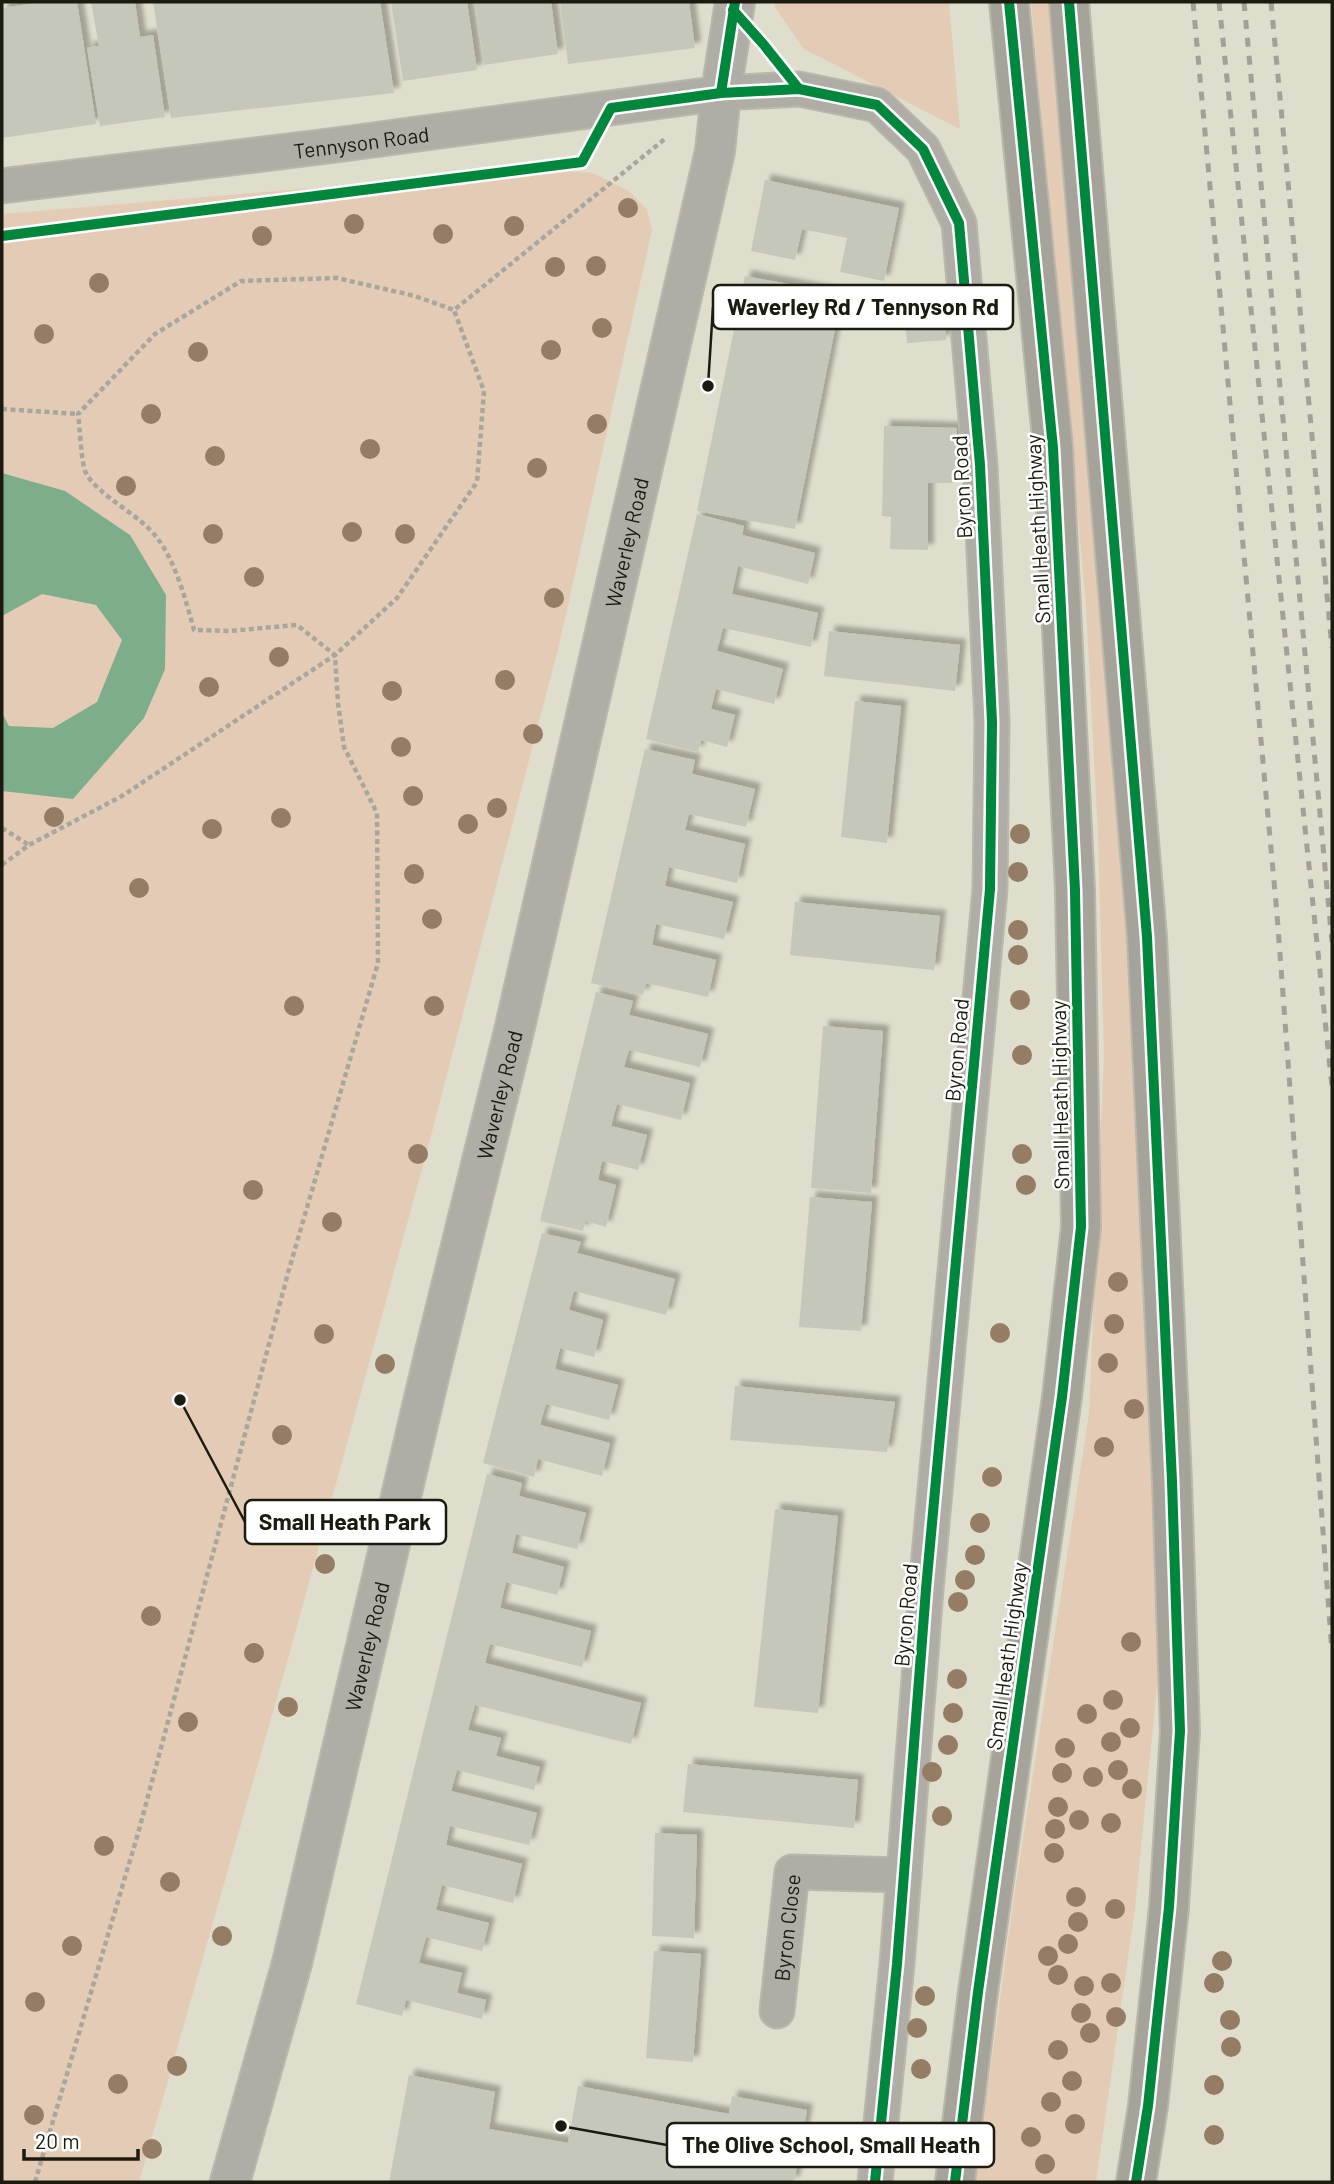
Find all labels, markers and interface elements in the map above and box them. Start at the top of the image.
street label: Tennyson Road [292,120,431,163]
callout: Waverley Rd / Tennyson Rd [713,285,1013,329]
text: Waverley Rd / Tennyson Rd [727,292,999,320]
street label: Small Heath Highway [1020,433,1054,624]
street label: Byron Road [946,435,976,539]
street label: Waverley Road [599,475,653,610]
street label: Byron Road [939,997,973,1103]
street label: Small Heath Highway [1045,1000,1073,1190]
street label: Waverley Road [470,1027,526,1162]
callout: Small Heath Park [245,1500,446,1544]
text: Small Heath Park [259,1507,431,1535]
street label: Small Heath Highway [980,1560,1032,1752]
street label: Byron Road [888,1562,922,1668]
street label: Waverley Road [339,1579,393,1714]
street label: Byron Close [768,1873,804,1982]
scale bar [24,2118,138,2162]
callout: The Olive School, Small Heath [667,2123,994,2167]
text: 20 m [35,2128,80,2153]
text: The Olive School, Small Heath [682,2130,980,2158]

